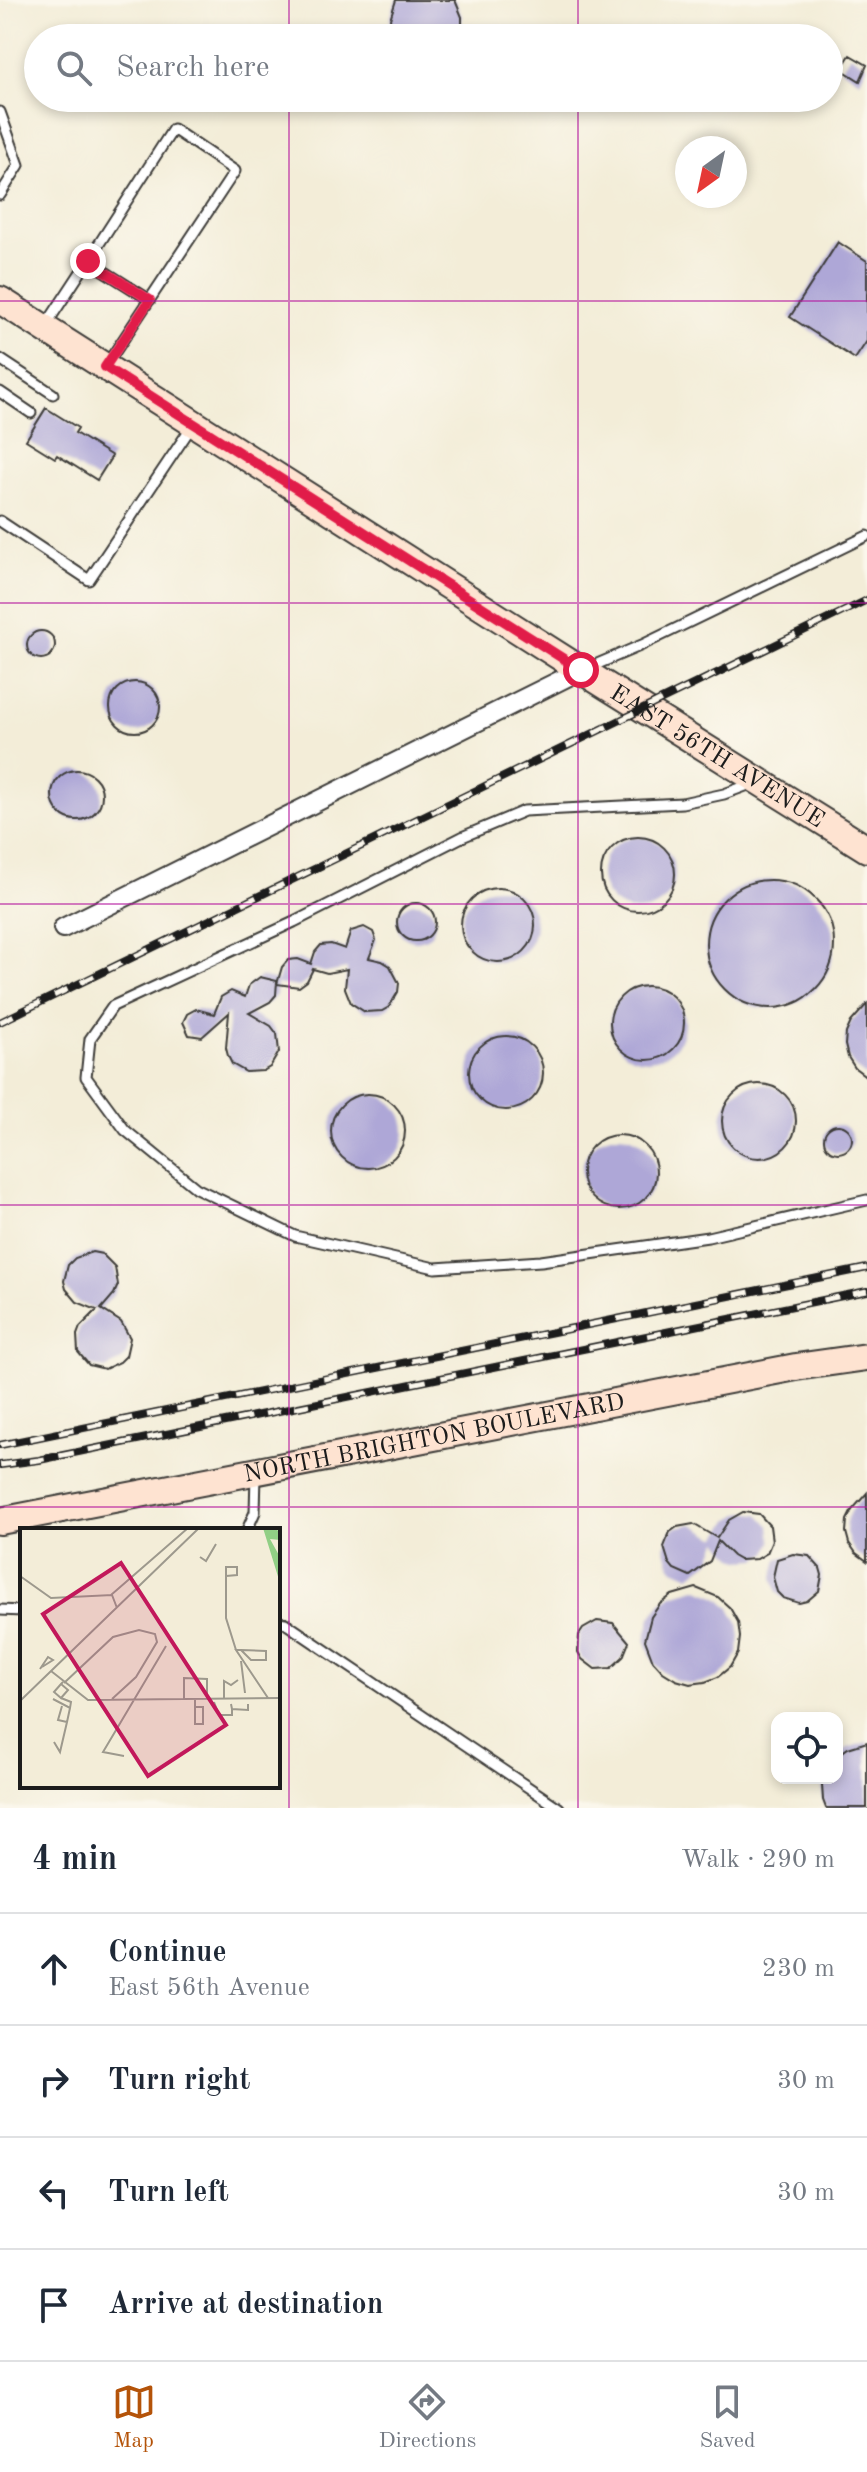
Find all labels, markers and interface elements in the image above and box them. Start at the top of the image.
search box [24,24,843,112]
icon: search [52,46,96,90]
text: Search here [116,53,270,83]
north arrow [675,136,747,208]
route end [70,243,106,279]
route start [563,652,599,688]
street label: EAST 56TH AVENUE [605,681,828,833]
street label: NORTH BRIGHTON BOULEVARD [242,1390,627,1488]
inset map [20,1528,280,1788]
map controls [771,1712,843,1784]
button: locate [771,1712,843,1784]
text: 4 min [32,1843,117,1877]
text: Walk · 290 m [681,1847,835,1873]
text: Continue [108,1938,227,1968]
icon: ahead [32,1947,76,1991]
text: 230 m [762,1956,835,1982]
text: East 56th Avenue [108,1975,310,2001]
icon: right [32,2059,76,2103]
text: Turn right [108,2066,250,2096]
text: 30 m [777,2068,835,2094]
icon: left [32,2171,76,2215]
text: Turn left [108,2178,229,2208]
text: 30 m [777,2180,835,2206]
icon: arrive [32,2283,76,2327]
text: Arrive at destination [108,2290,383,2320]
tab: Map [112,2380,156,2455]
tab: Directions [379,2380,476,2455]
tab: Saved [699,2380,755,2455]

